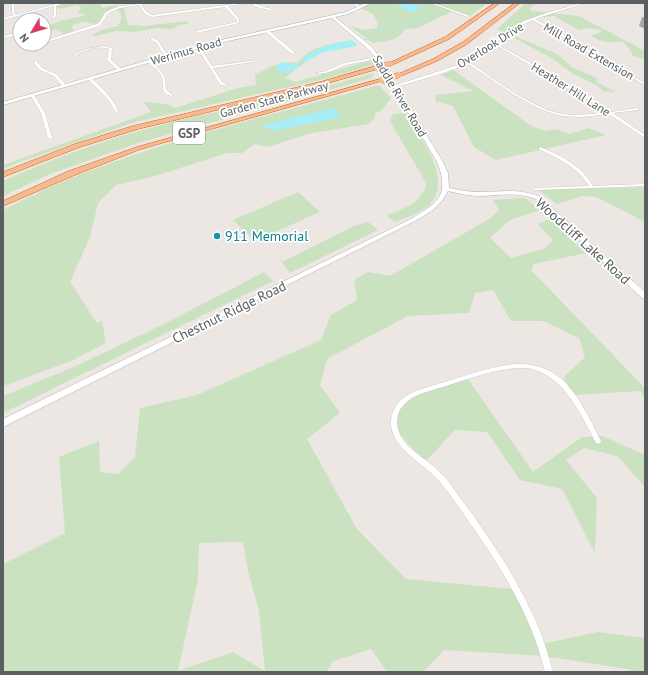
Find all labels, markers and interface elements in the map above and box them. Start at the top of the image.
north arrow [12,12,52,52]
street label: Overlook Drive [454,19,526,71]
street label: Mill Road Extension [541,19,637,83]
text: N [16,31,32,45]
street label: Werimus Road [149,34,223,68]
street label: Saddle River Road [370,52,430,140]
street label: Heather Hill Lane [529,59,613,119]
street label: Garden State Parkway [218,77,330,121]
road number: GSP [173,122,205,144]
street label: Woodcliff Lake Road [532,194,634,288]
place label: 911 Memorial [225,227,308,245]
marker: 911 Memorial [212,231,222,241]
street label: Chestnut Ridge Road [169,277,289,347]

